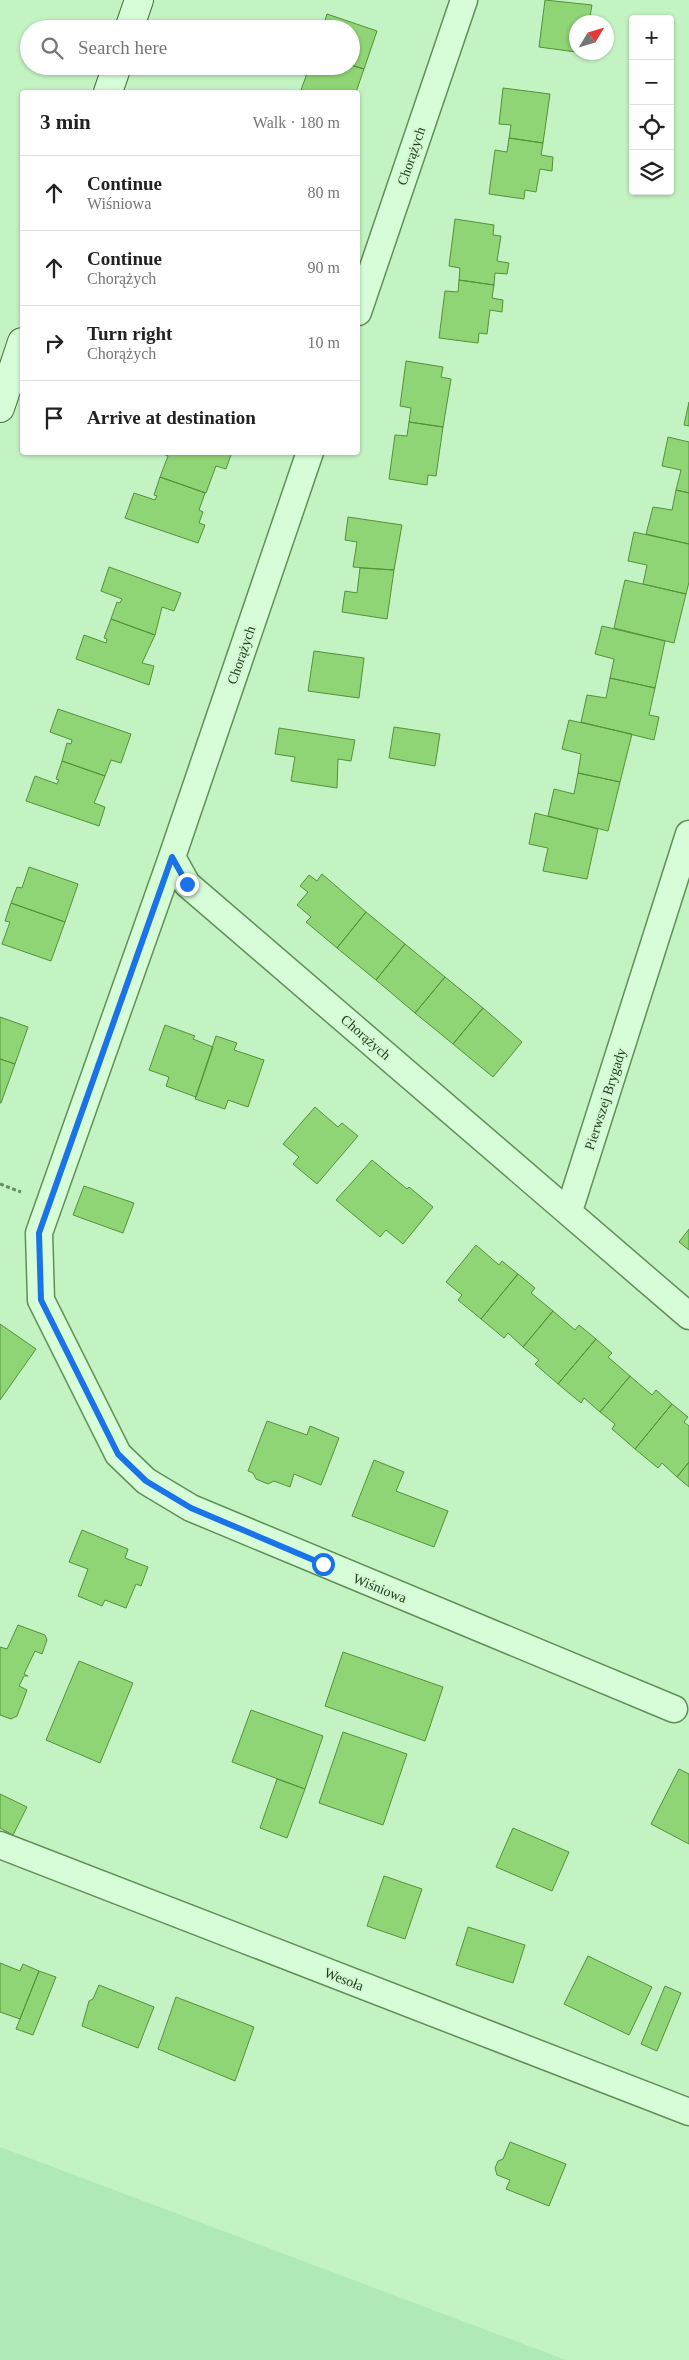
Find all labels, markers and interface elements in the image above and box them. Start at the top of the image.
north arrow [569,15,614,60]
map controls [629,15,674,195]
button: + [629,15,674,60]
search box [20,20,360,75]
icon: search [38,34,66,62]
text: Search here [78,37,167,58]
button: − [629,60,674,105]
button: locate [629,105,674,150]
text: 3 min [40,110,91,134]
text: Walk · 180 m [253,114,340,131]
street label: Chorążych [395,125,428,187]
button: layers [629,150,674,195]
text: Continue [87,173,162,194]
icon: ahead [40,179,68,207]
text: 80 m [308,184,340,201]
text: Wiśniowa [87,195,151,212]
text: Continue [87,248,162,269]
icon: ahead [40,254,68,282]
text: 90 m [308,259,340,276]
text: Chorążych [87,270,156,287]
text: Turn right [87,323,172,344]
icon: right [40,329,68,357]
text: 10 m [308,334,340,351]
text: Chorążych [87,345,156,362]
icon: arrive [40,404,68,432]
text: Arrive at destination [87,407,256,428]
street label: Chorążych [225,624,258,686]
route end [176,873,199,896]
street label: Chorążych [338,1012,393,1063]
street label: Pierwszej Brygady [582,1046,629,1152]
route start [312,1553,335,1576]
street label: Wiśniowa [351,1571,409,1606]
street label: Wesoła [322,1965,366,1994]

